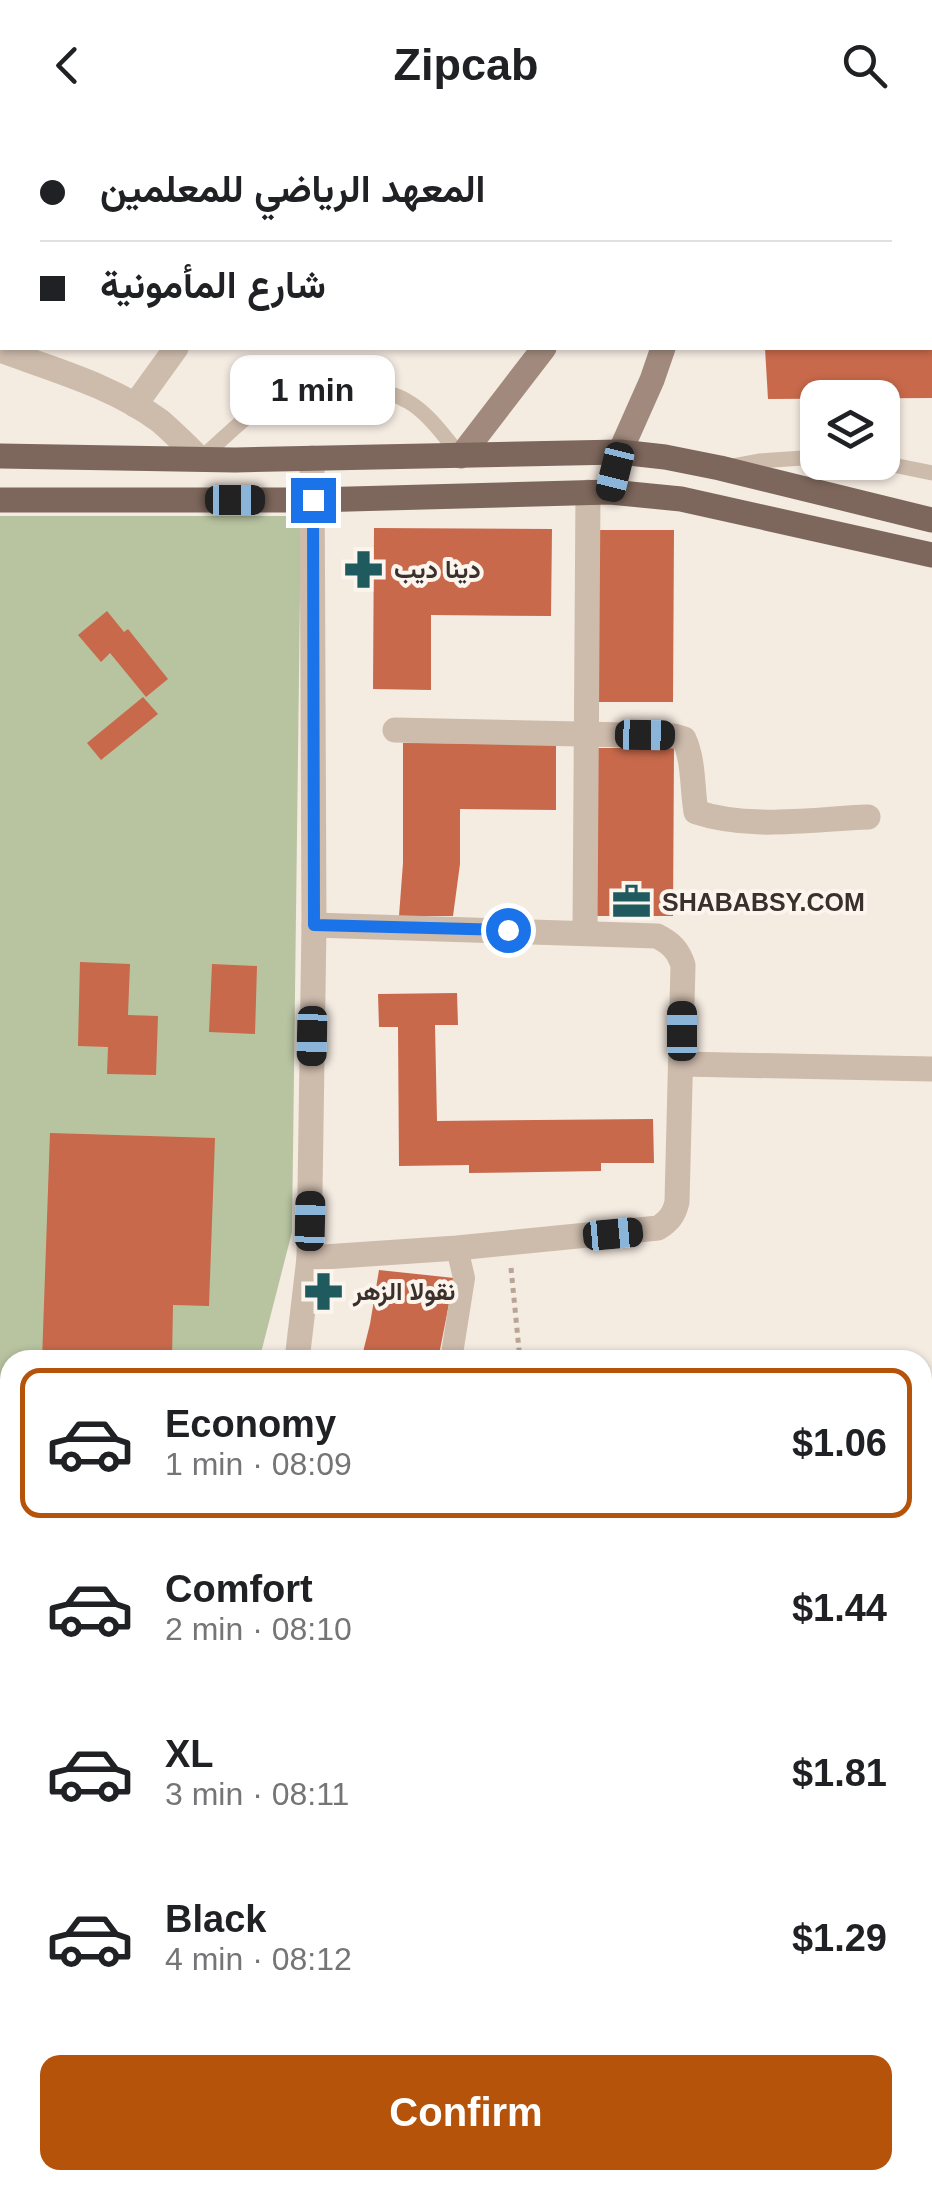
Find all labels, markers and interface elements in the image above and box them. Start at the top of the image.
icon: back [40,38,95,93]
icon: search [837,38,892,93]
text: Zipcab [393,39,539,90]
text: المعهد الرياضي للمعلمين [100,168,485,210]
text: شارع المأمونية [100,264,326,306]
callout: 1 min [230,355,396,425]
text: 1 min [271,372,354,408]
map controls [800,380,900,480]
button: layers [800,380,900,480]
car [593,439,637,505]
route end [291,478,336,523]
car [205,485,265,515]
pharmacy icon: دينا ديب [343,548,385,590]
place label: دينا ديب [394,555,481,584]
car [615,719,675,751]
office icon: SHABABSY.COM [611,881,653,923]
place label: SHABABSY.COM [662,888,865,916]
route start [486,908,531,953]
car [667,1001,697,1061]
car [296,1006,328,1066]
car [294,1191,326,1251]
car [582,1216,644,1252]
pharmacy icon: نقولا الزهر [302,1270,344,1312]
place label: نقولا الزهر [352,1277,455,1307]
icon: car [45,1398,135,1488]
text: Economy [165,1403,336,1445]
text: $1.06 [792,1422,887,1464]
text: 1 min · 08:09 [165,1446,352,1482]
icon: car [45,1563,135,1653]
text: Comfort [165,1568,313,1610]
text: $1.44 [792,1587,887,1629]
text: 2 min · 08:10 [165,1611,352,1647]
icon: car [45,1728,135,1818]
text: XL [165,1733,214,1775]
text: $1.81 [792,1752,887,1794]
text: 3 min · 08:11 [165,1776,349,1812]
icon: car [45,1893,135,1983]
text: Black [165,1898,266,1940]
text: $1.29 [792,1917,887,1959]
text: 4 min · 08:12 [165,1941,352,1977]
button: Confirm [40,2055,892,2170]

